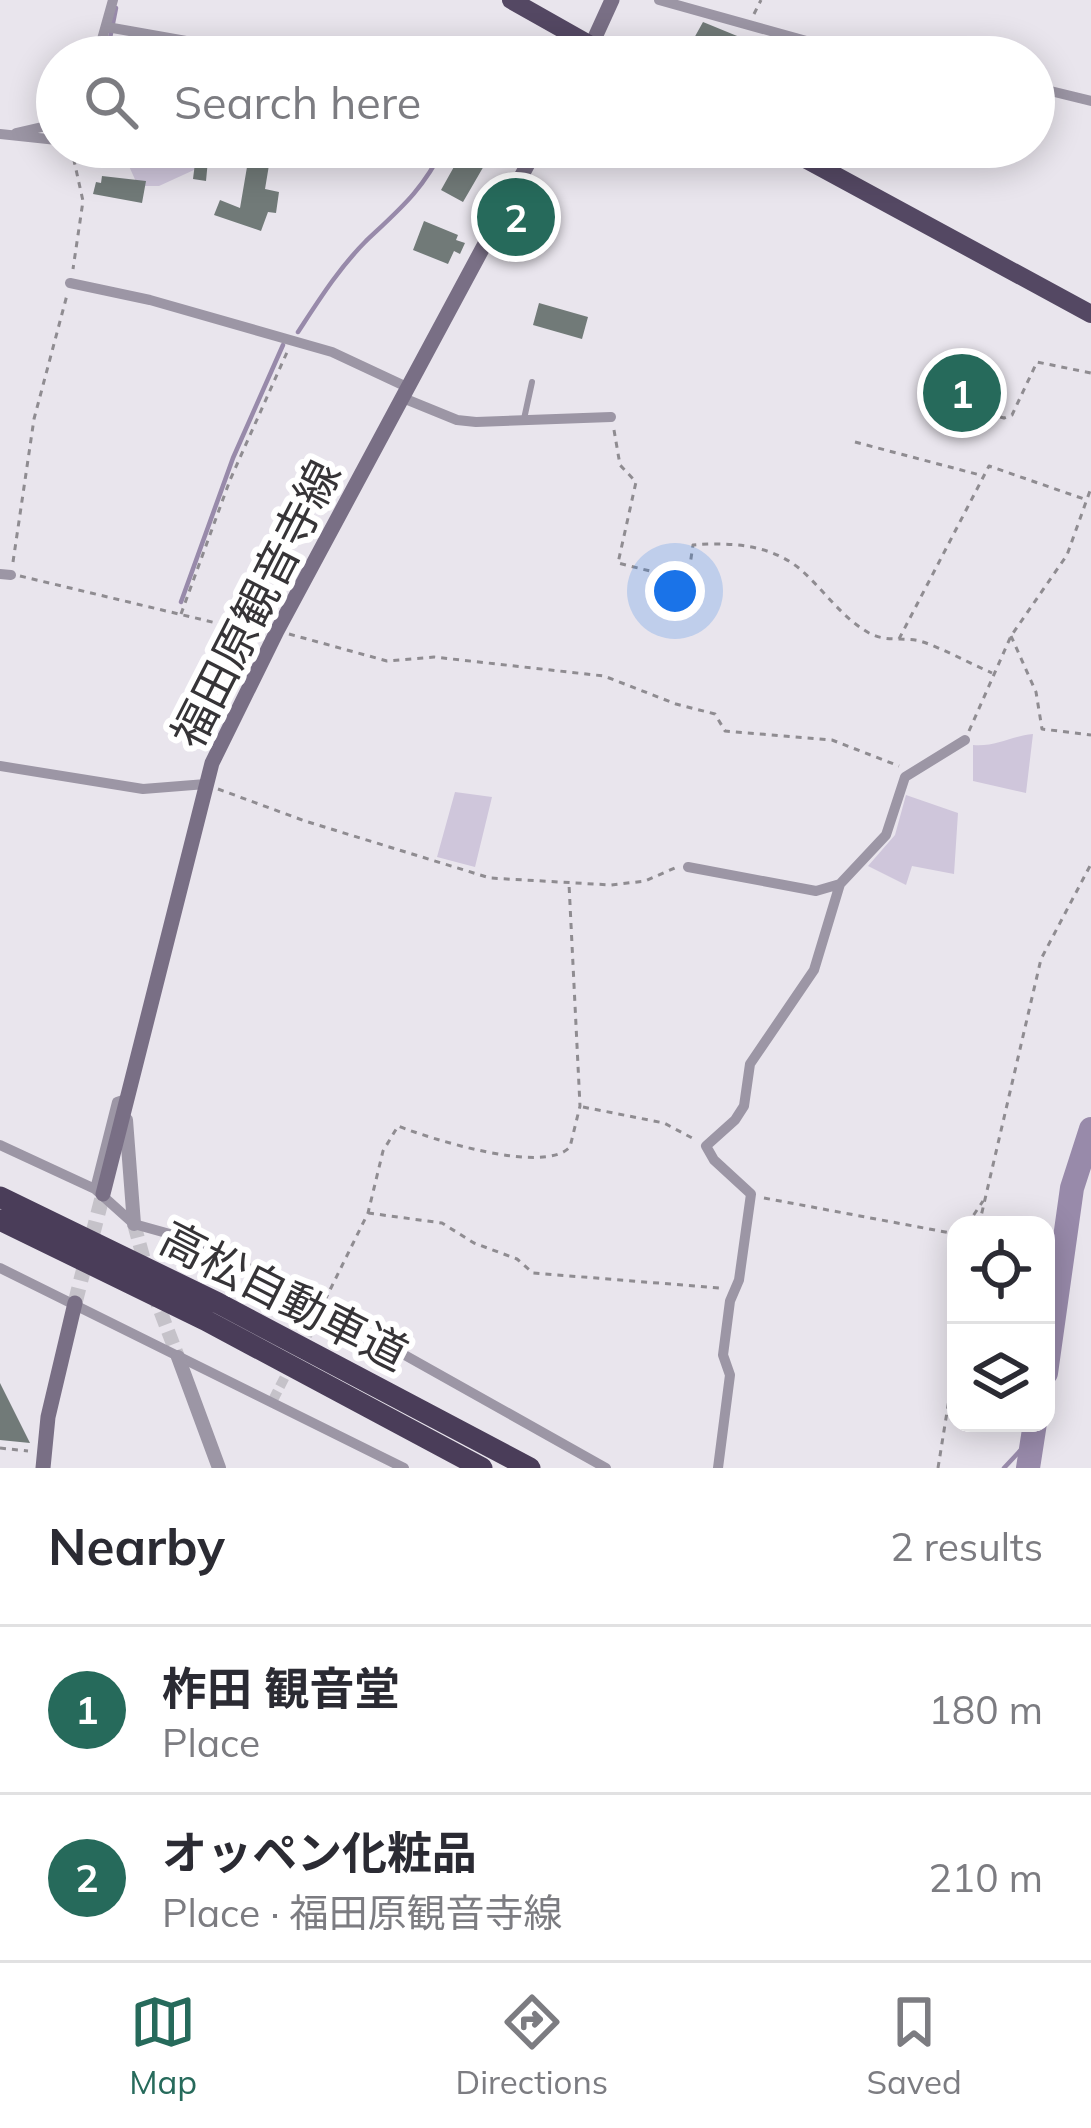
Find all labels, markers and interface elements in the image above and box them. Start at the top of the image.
search box [36,36,1055,168]
icon: search [78,69,144,135]
text: Search here [174,74,421,130]
pin: 2 [477,172,555,262]
pin: 1 [923,348,1001,438]
street label: 福田原観音寺線 [159,450,352,757]
your location [645,561,705,621]
street label: 高松自動車道 [151,1209,417,1381]
map controls [947,1216,1055,1432]
button: locate [947,1216,1055,1324]
button: layers [947,1324,1055,1432]
text: Nearby [48,1514,225,1578]
text: 2 results [890,1522,1043,1571]
text: 柞田 観音堂 [162,1660,399,1716]
text: 1 [75,1685,99,1734]
text: 180 m [928,1685,1043,1734]
text: Place [162,1718,260,1767]
text: オッペン化粧品 [162,1824,477,1880]
text: 2 [75,1853,99,1902]
text: 210 m [928,1853,1043,1902]
text: Place · 福田原観音寺線 [162,1888,563,1937]
tab: Map [129,1989,197,2102]
tab: Directions [456,1989,608,2102]
tab: Saved [867,1989,962,2102]

